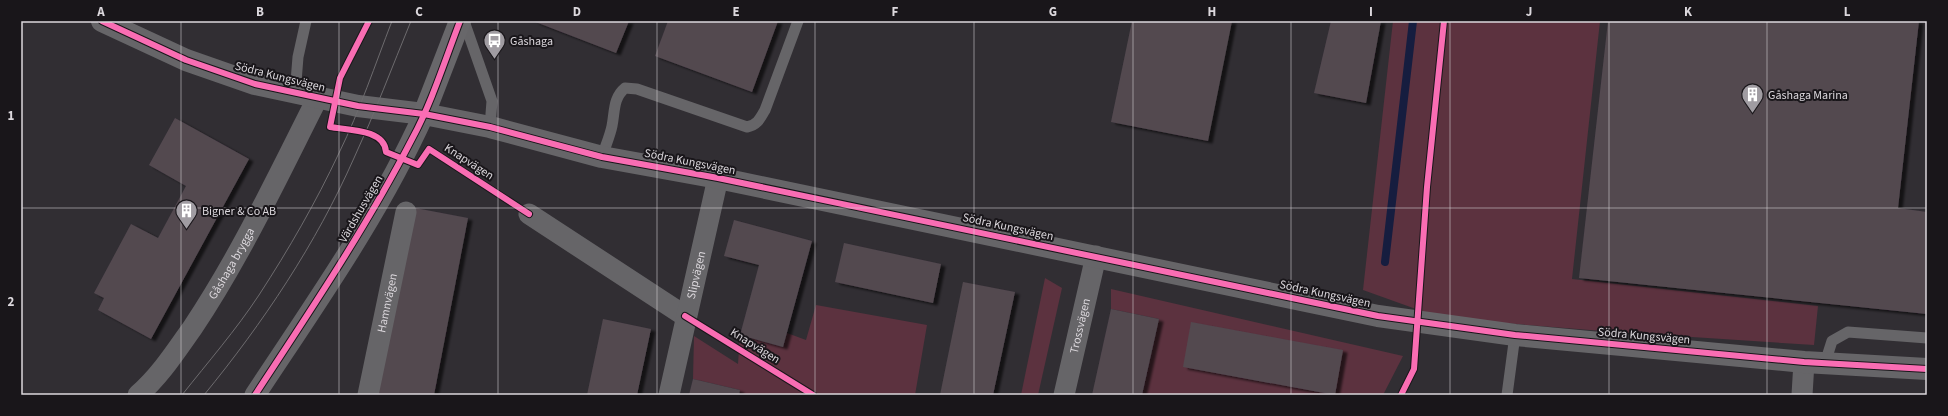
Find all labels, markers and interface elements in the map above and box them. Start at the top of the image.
text: A [96,3,105,21]
text: B [256,3,264,21]
text: C [415,3,423,21]
text: D [573,3,581,21]
text: E [732,3,740,21]
text: F [892,3,899,21]
text: G [1049,3,1057,21]
text: H [1208,3,1216,21]
text: I [1369,3,1373,21]
text: J [1526,3,1532,21]
text: K [1684,3,1693,21]
text: L [1844,3,1851,21]
bus stop icon: Gåshaga [482,28,508,61]
place label: Gåshaga [510,33,553,50]
street label: Södra Kungsvägen [233,58,327,96]
building icon: Gåshaga Marina [1740,82,1766,115]
place label: Gåshaga Marina [1768,87,1848,104]
text: 1 [8,107,15,125]
street label: Knapvägen [441,140,497,184]
street label: Södra Kungsvägen [643,145,737,179]
street label: Värdshusvägen [335,172,387,246]
building icon: Bigner & Co AB [173,198,199,231]
place label: Bigner & Co AB [202,203,276,220]
street label: Södra Kungsvägen [961,209,1055,245]
street label: Gåshaga brygga [204,225,259,303]
street label: Slipvägen [682,249,710,301]
street label: Hamnvägen [373,272,402,334]
street label: Södra Kungsvägen [1278,276,1372,312]
text: 2 [8,293,15,311]
street label: Trossvägen [1065,296,1095,355]
street label: Södra Kungsvägen [1597,323,1691,349]
street label: Knapvägen [727,324,783,368]

